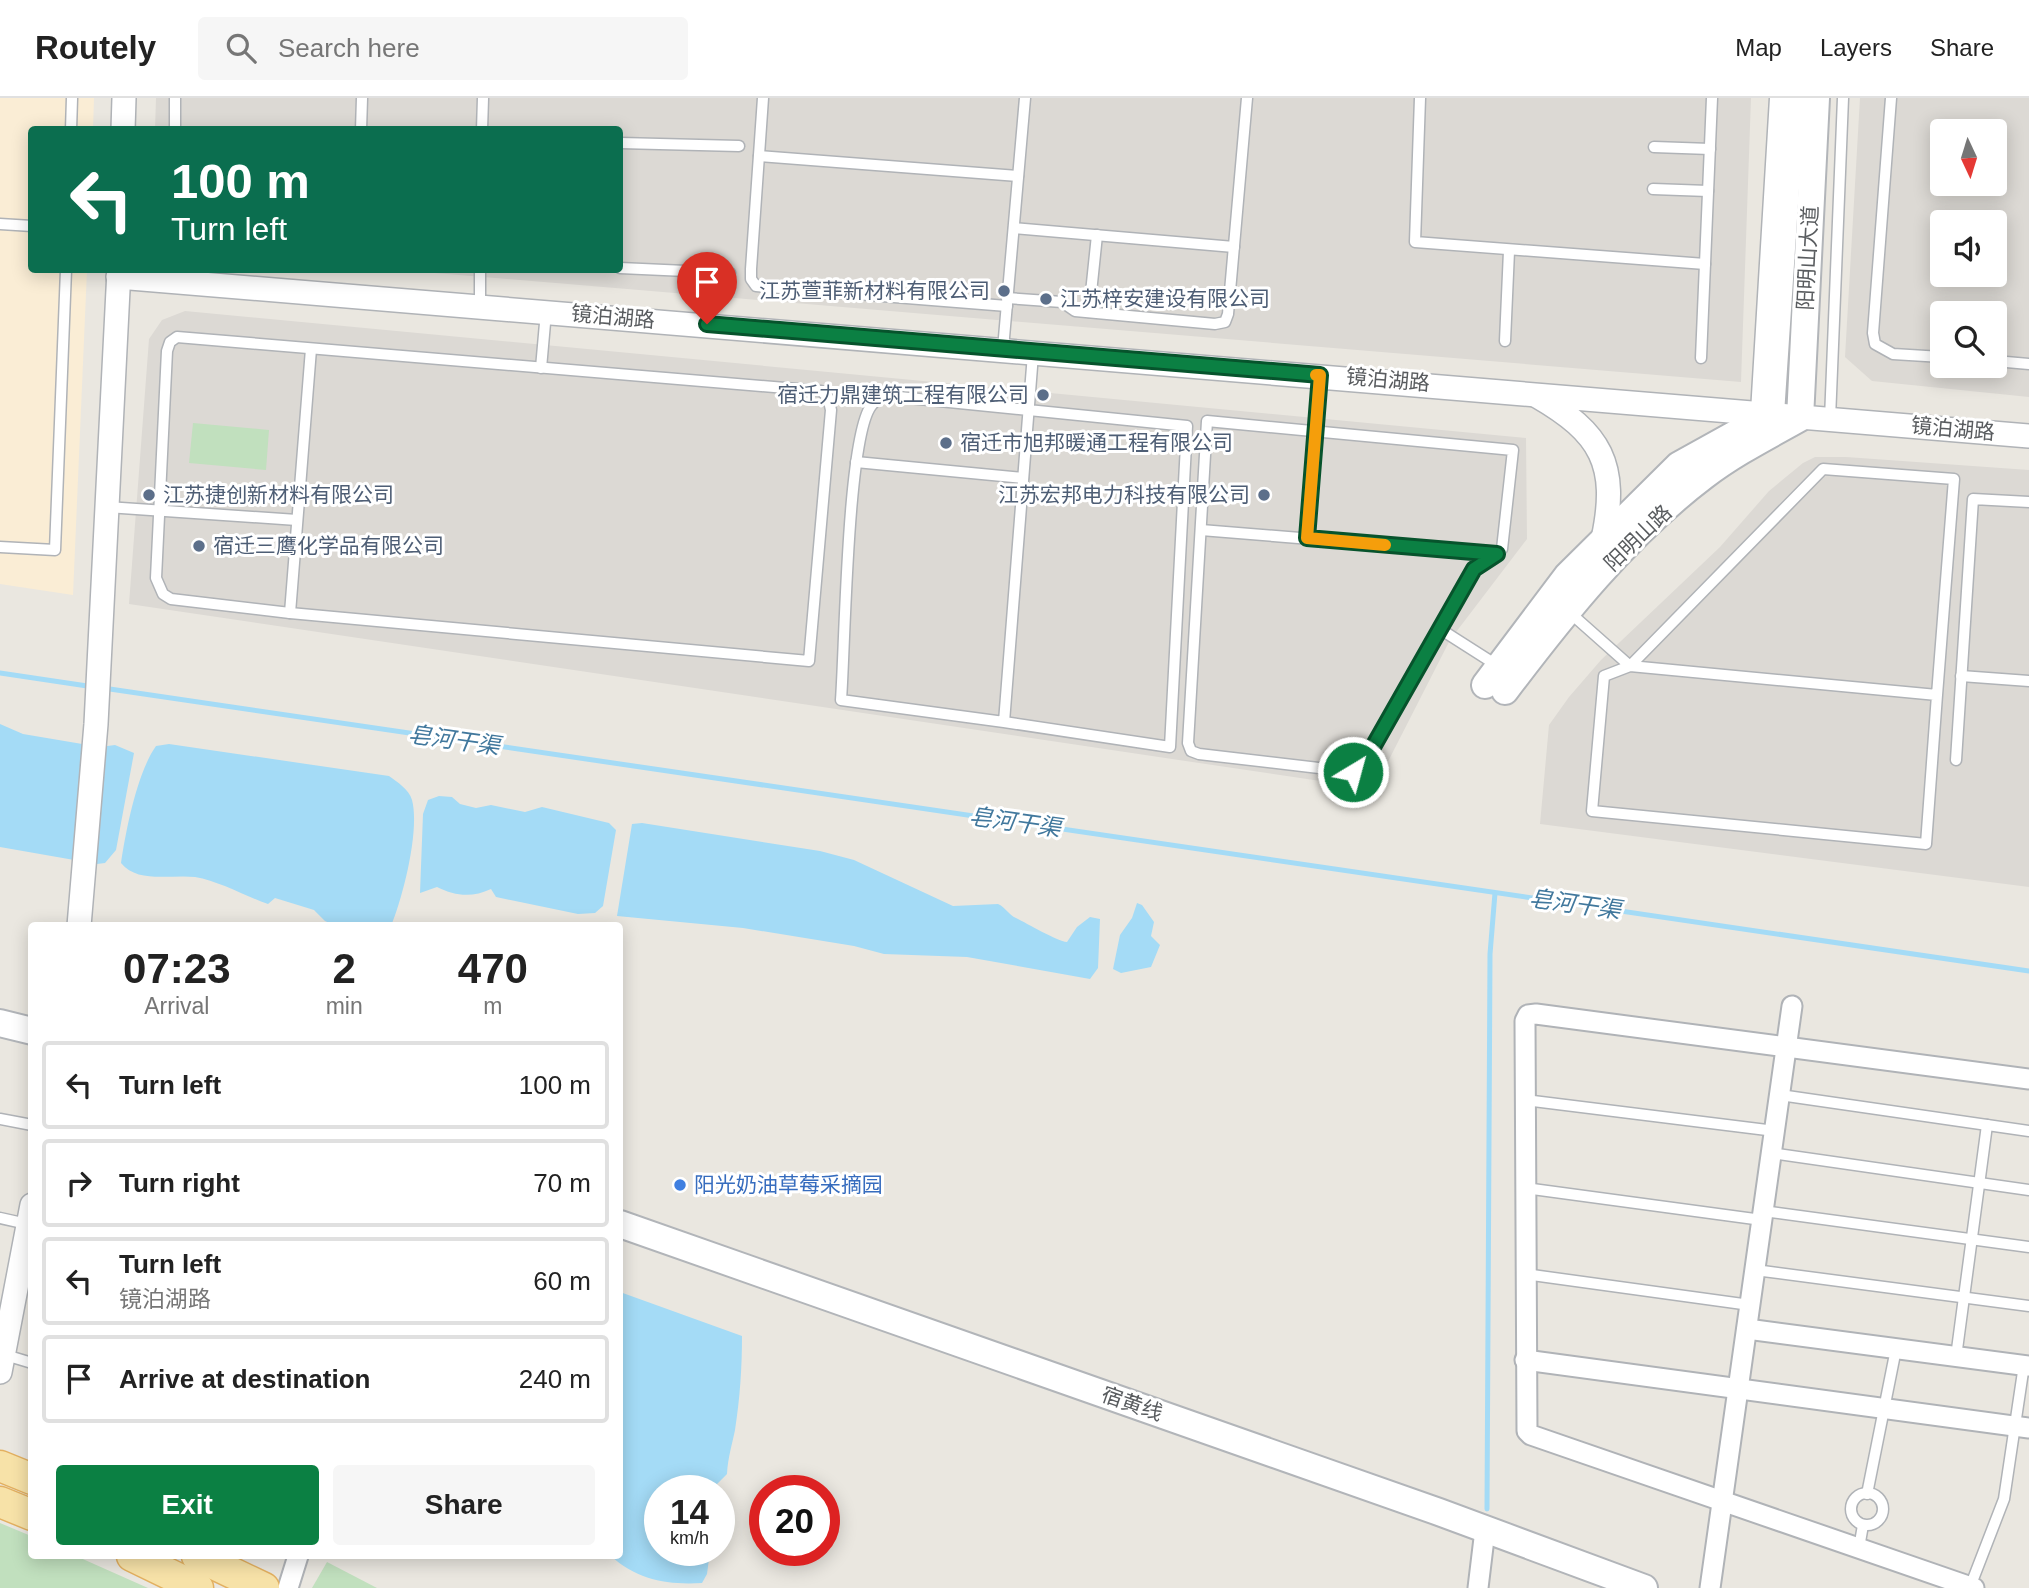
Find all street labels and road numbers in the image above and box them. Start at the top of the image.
street label: 阳明山大道 [1793,205,1822,311]
street label: 镜泊湖路 [570,301,656,332]
street label: 镜泊湖路 [1345,364,1431,395]
street label: 镜泊湖路 [1910,413,1996,444]
street label: 阳明山路 [1599,500,1676,575]
street label: 宿黄线 [1099,1382,1166,1425]

